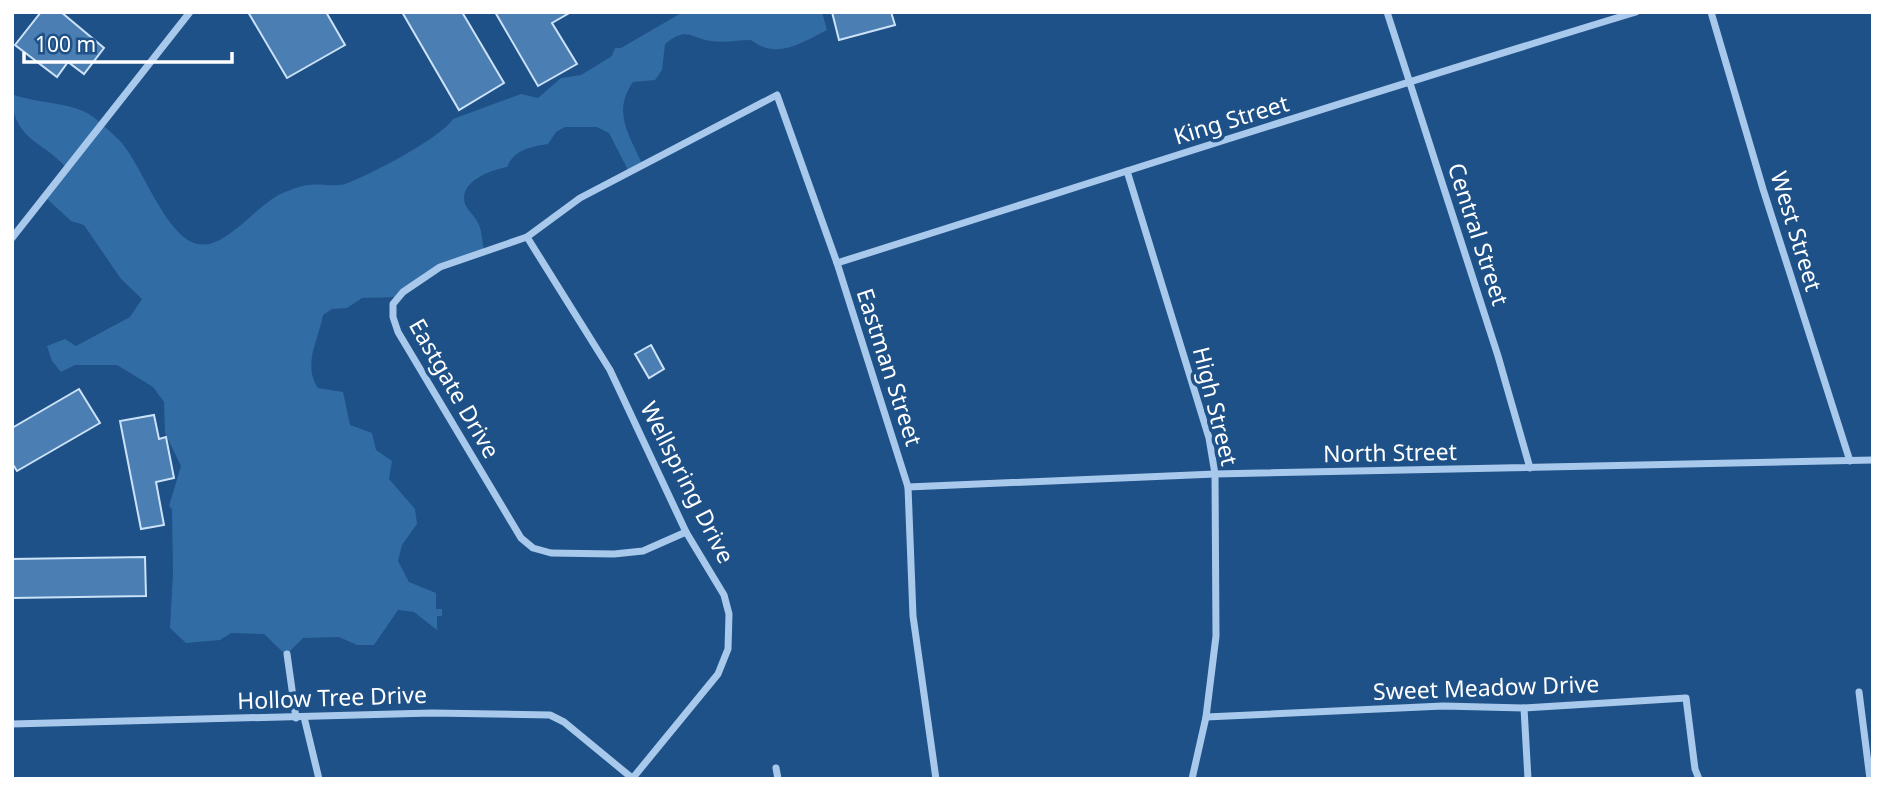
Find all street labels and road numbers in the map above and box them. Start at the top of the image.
street label: King Street [1170,86,1292,152]
street label: Central Street [1441,159,1517,309]
street label: West Street [1764,167,1830,295]
street label: Eastman Street [849,284,931,450]
street label: Eastgate Drive [402,312,508,464]
street label: High Street [1186,343,1246,469]
street label: Wellspring Drive [633,396,743,568]
street label: North Street [1323,435,1457,469]
street label: Sweet Meadow Drive [1372,667,1600,707]
street label: Hollow Tree Drive [237,678,427,716]

